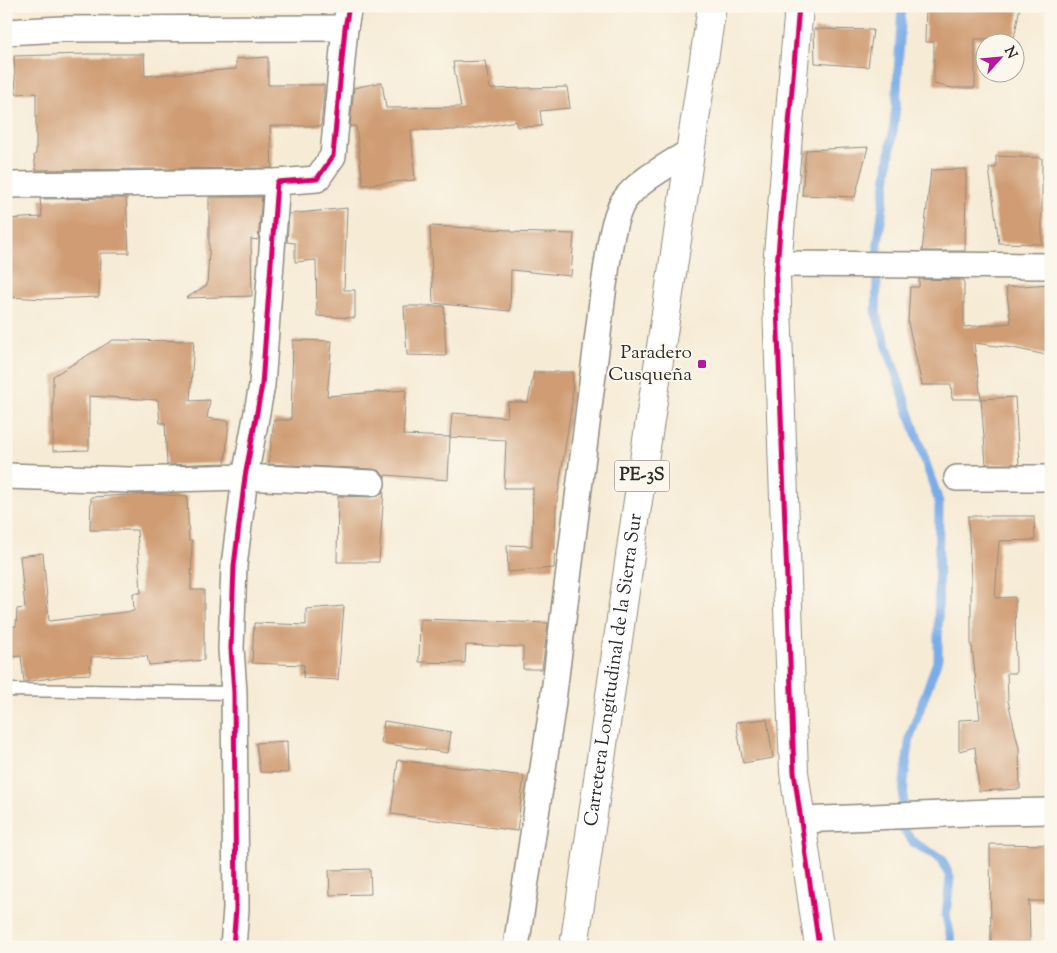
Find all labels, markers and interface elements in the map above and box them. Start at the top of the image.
north arrow [974,32,1024,82]
text: N [998,43,1021,63]
place label: Paradero Cusqueña [608,340,692,389]
marker: Paradero Cusqueña [696,358,708,370]
road number: PE-3S [614,461,670,492]
street label: Carretera Longitudinal de la Sierra Sur [578,511,649,828]

